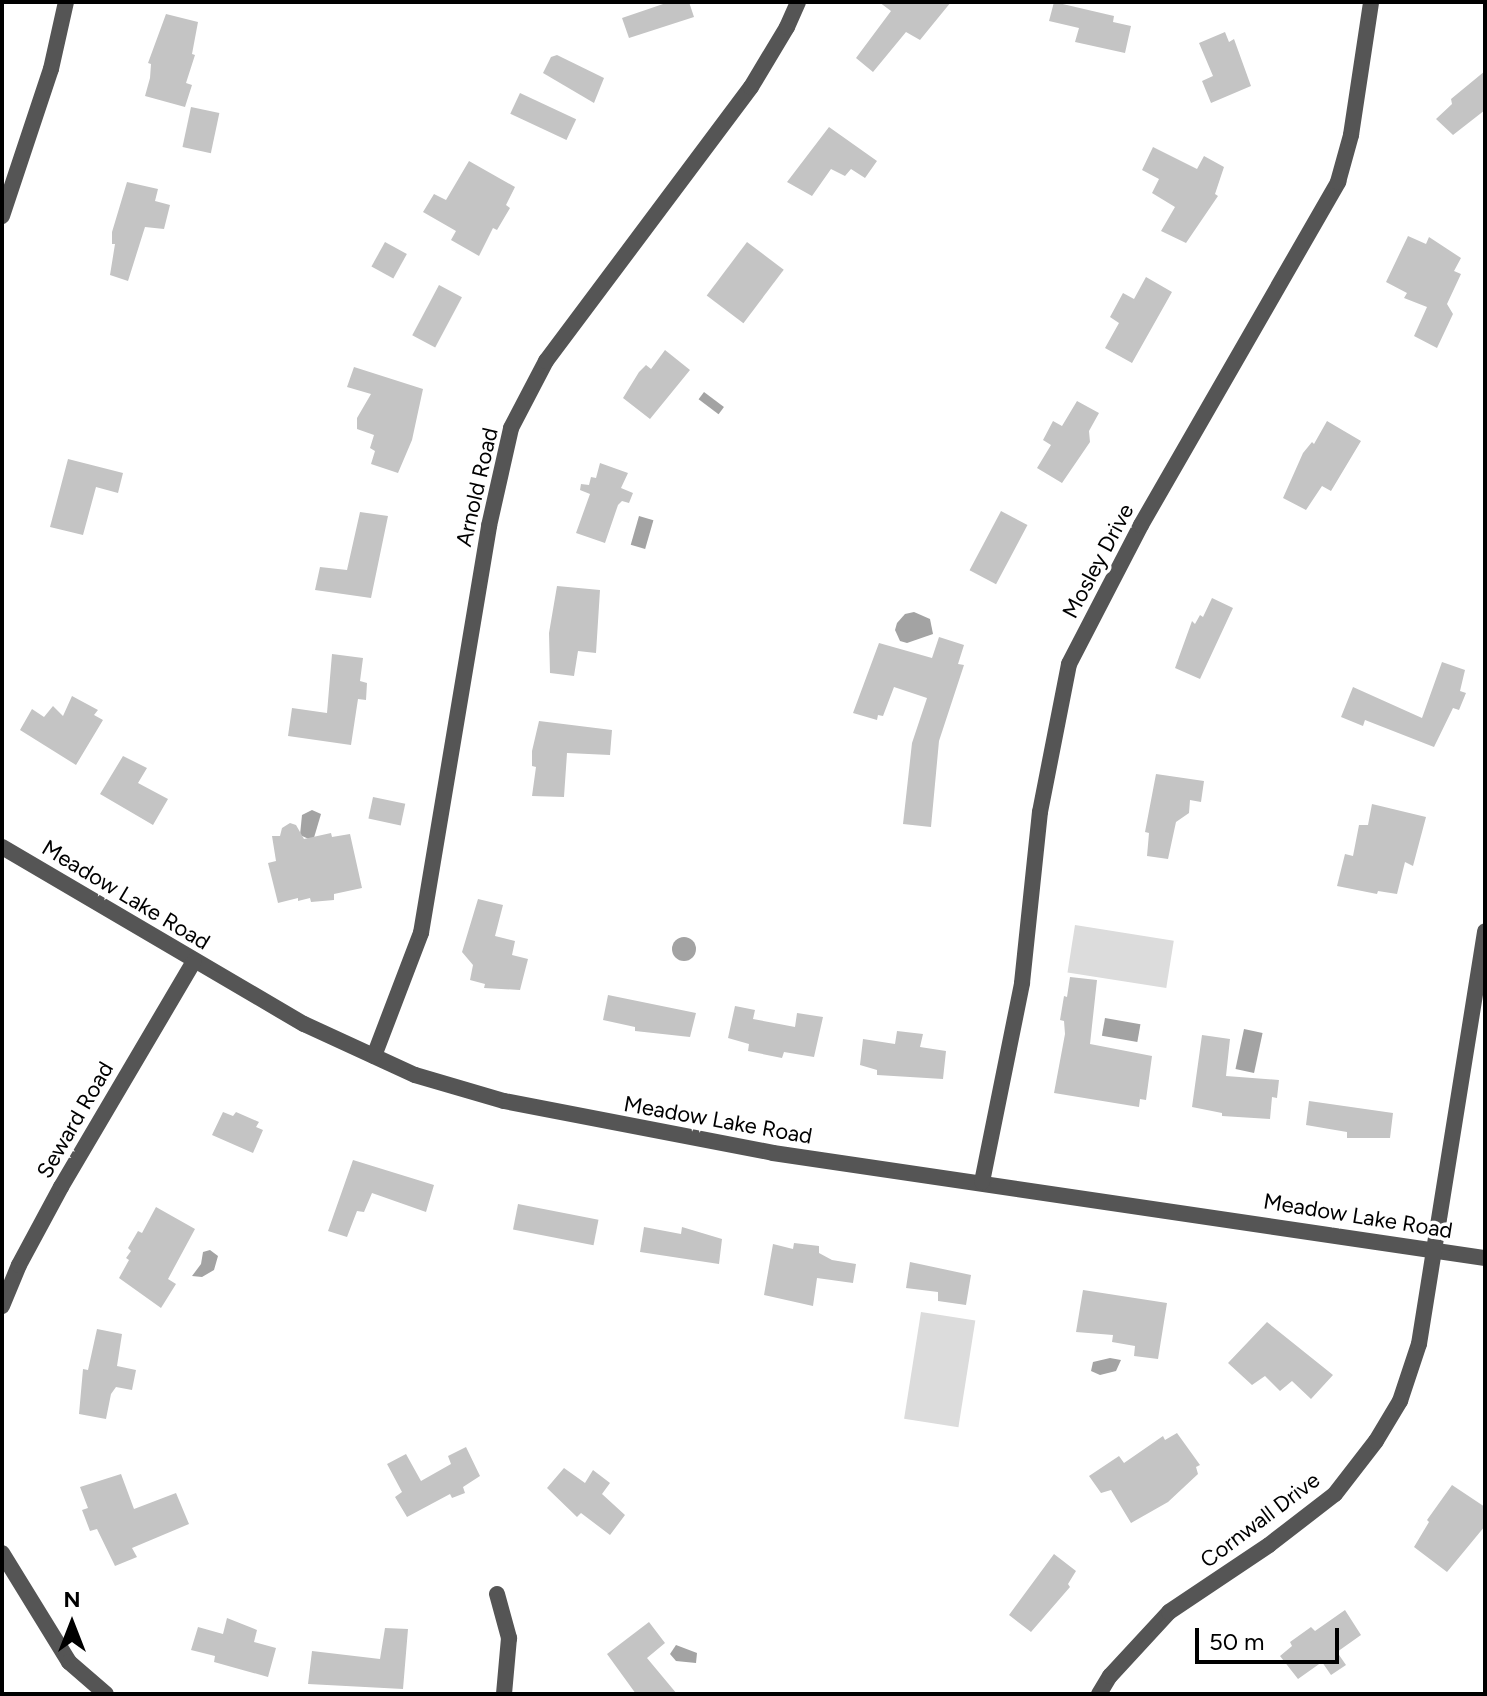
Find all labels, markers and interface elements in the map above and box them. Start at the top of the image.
street label: Arnold Road [451,425,503,549]
street label: Mosley Drive [1057,499,1139,623]
street label: Meadow Lake Road [37,834,215,956]
street label: Seward Road [31,1057,119,1183]
street label: Meadow Lake Road [622,1090,814,1150]
street label: Meadow Lake Road [1262,1188,1454,1244]
street label: Cornwall Drive [1195,1467,1325,1573]
north arrow [32,1584,112,1664]
text: N [63,1586,81,1613]
scale bar [1199,1612,1343,1662]
text: 50 m [1209,1627,1265,1656]

